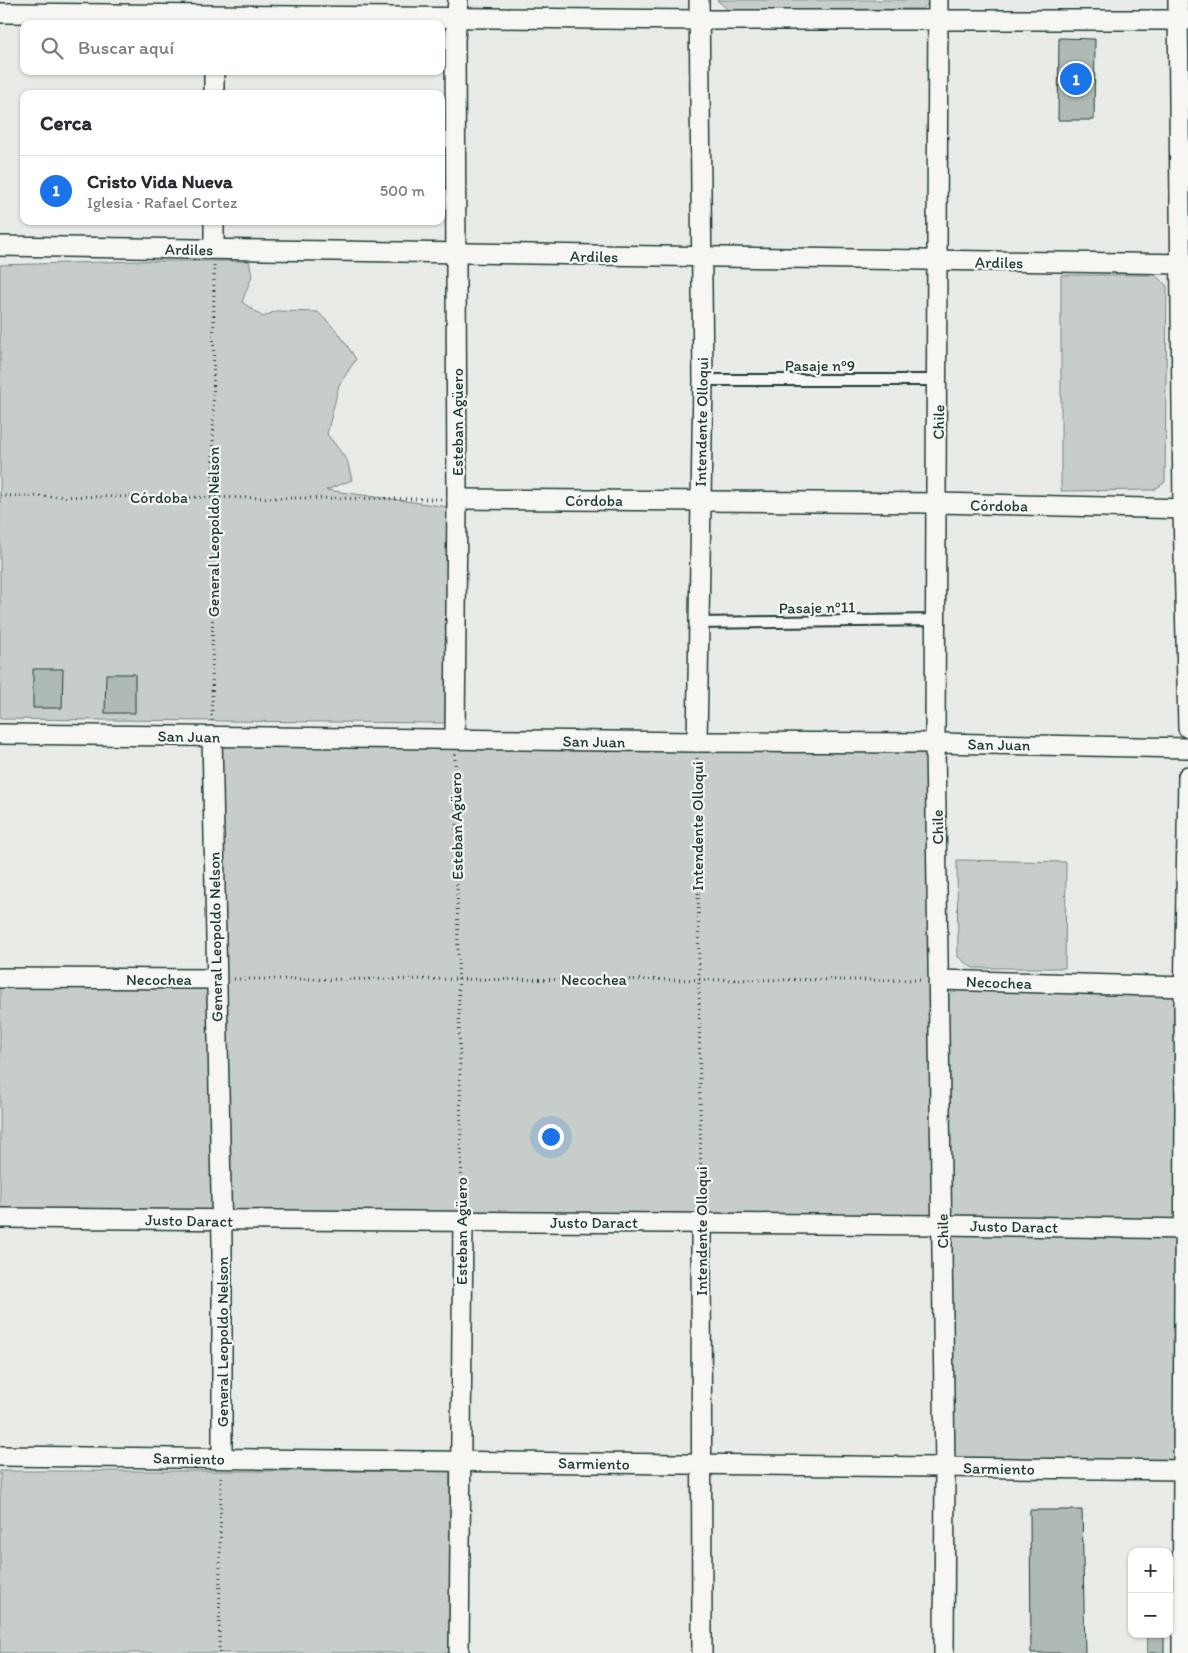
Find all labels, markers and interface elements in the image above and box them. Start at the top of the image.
search box [20,20,445,75]
icon: search [38,34,66,62]
text: Buscar aquí [78,36,174,59]
pin: 1 [1060,60,1092,98]
text: Cerca [40,110,92,135]
text: Cristo Vida Nueva [87,170,233,193]
text: 1 [52,181,60,200]
text: 500 m [380,181,425,200]
text: Iglesia · Rafael Cortez [87,193,237,212]
street label: Ardiles [165,240,213,259]
street label: Ardiles [570,247,618,266]
street label: Ardiles [975,253,1023,272]
street label: Pasaje nº9 [785,356,855,375]
street label: Intendente Olloqui [691,357,712,487]
street label: Esteban Agüero [448,368,467,476]
street label: Chile [929,404,948,440]
street label: General Leopoldo Nelson [204,447,223,617]
street label: Córdoba [130,488,188,507]
street label: Córdoba [565,491,623,510]
street label: Córdoba [970,495,1028,516]
street label: Pasaje nº11 [778,597,856,618]
street label: San Juan [157,726,221,747]
street label: San Juan [562,731,626,752]
street label: San Juan [967,734,1031,755]
street label: Intendente Olloqui [688,761,707,891]
street label: Esteban Agüero [446,772,467,880]
street label: Chile [928,809,947,845]
street label: General Leopoldo Nelson [205,852,226,1022]
street label: Necochea [126,970,193,989]
street label: Necochea [561,970,628,989]
street label: Necochea [966,972,1033,993]
your location [538,1124,564,1150]
street label: Intendente Olloqui [692,1166,711,1296]
street label: Esteban Agüero [452,1177,471,1285]
street label: Justo Daract [145,1210,233,1231]
street label: Justo Daract [550,1213,638,1232]
street label: Chile [933,1213,952,1249]
street label: Justo Daract [970,1216,1058,1237]
street label: General Leopoldo Nelson [213,1257,232,1427]
street label: Sarmiento [153,1448,225,1469]
street label: Sarmiento [558,1453,630,1474]
street label: Sarmiento [963,1458,1035,1479]
map controls [1128,1548,1173,1638]
button: + [1128,1548,1173,1593]
button: − [1128,1593,1173,1638]

